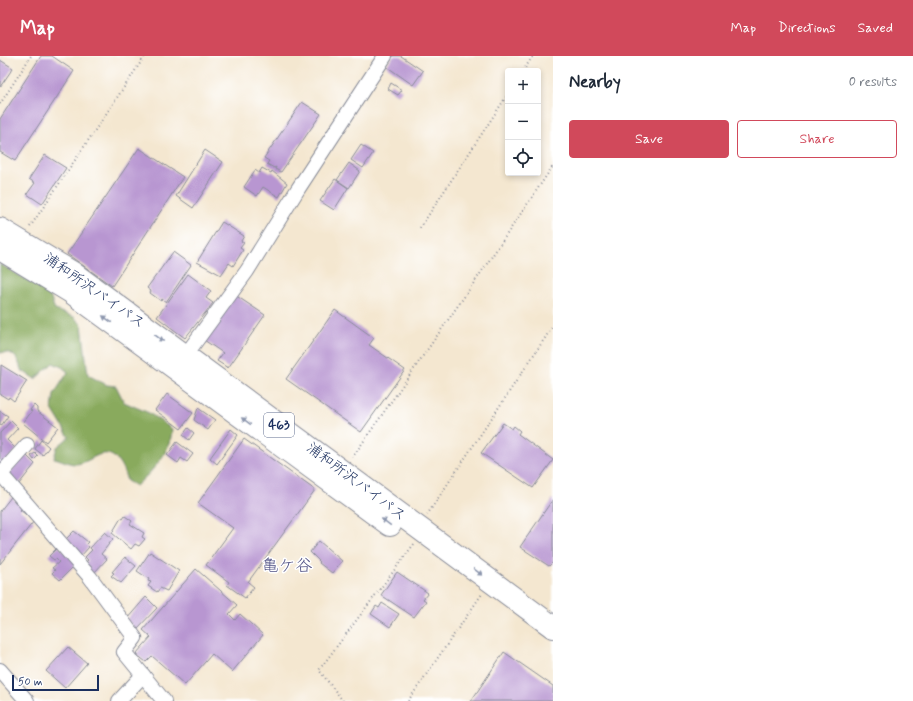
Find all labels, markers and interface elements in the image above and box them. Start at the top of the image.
text: Map [20,16,55,41]
text: Map [730,19,756,37]
text: Directions [778,19,836,37]
text: Saved [858,19,893,37]
map controls [505,68,541,176]
button: + [505,68,541,104]
text: Nearby [569,71,621,93]
text: 0 results [849,74,897,91]
button: − [505,104,541,140]
button: Save [569,120,729,158]
button: Share [737,120,897,158]
button: locate [505,140,541,176]
street label: 浦和所沢バイパス [39,248,149,334]
one-way arrow [102,315,113,323]
one-way arrow [154,334,165,342]
road number: 463 [264,413,294,437]
one-way arrow [241,417,252,425]
street label: 浦和所沢バイパス [302,438,410,526]
one-way arrow [380,518,391,526]
district label: 亀ケ谷 [262,555,313,577]
one-way arrow [473,568,484,576]
scale bar [12,673,99,692]
text: 50 m [18,675,43,689]

